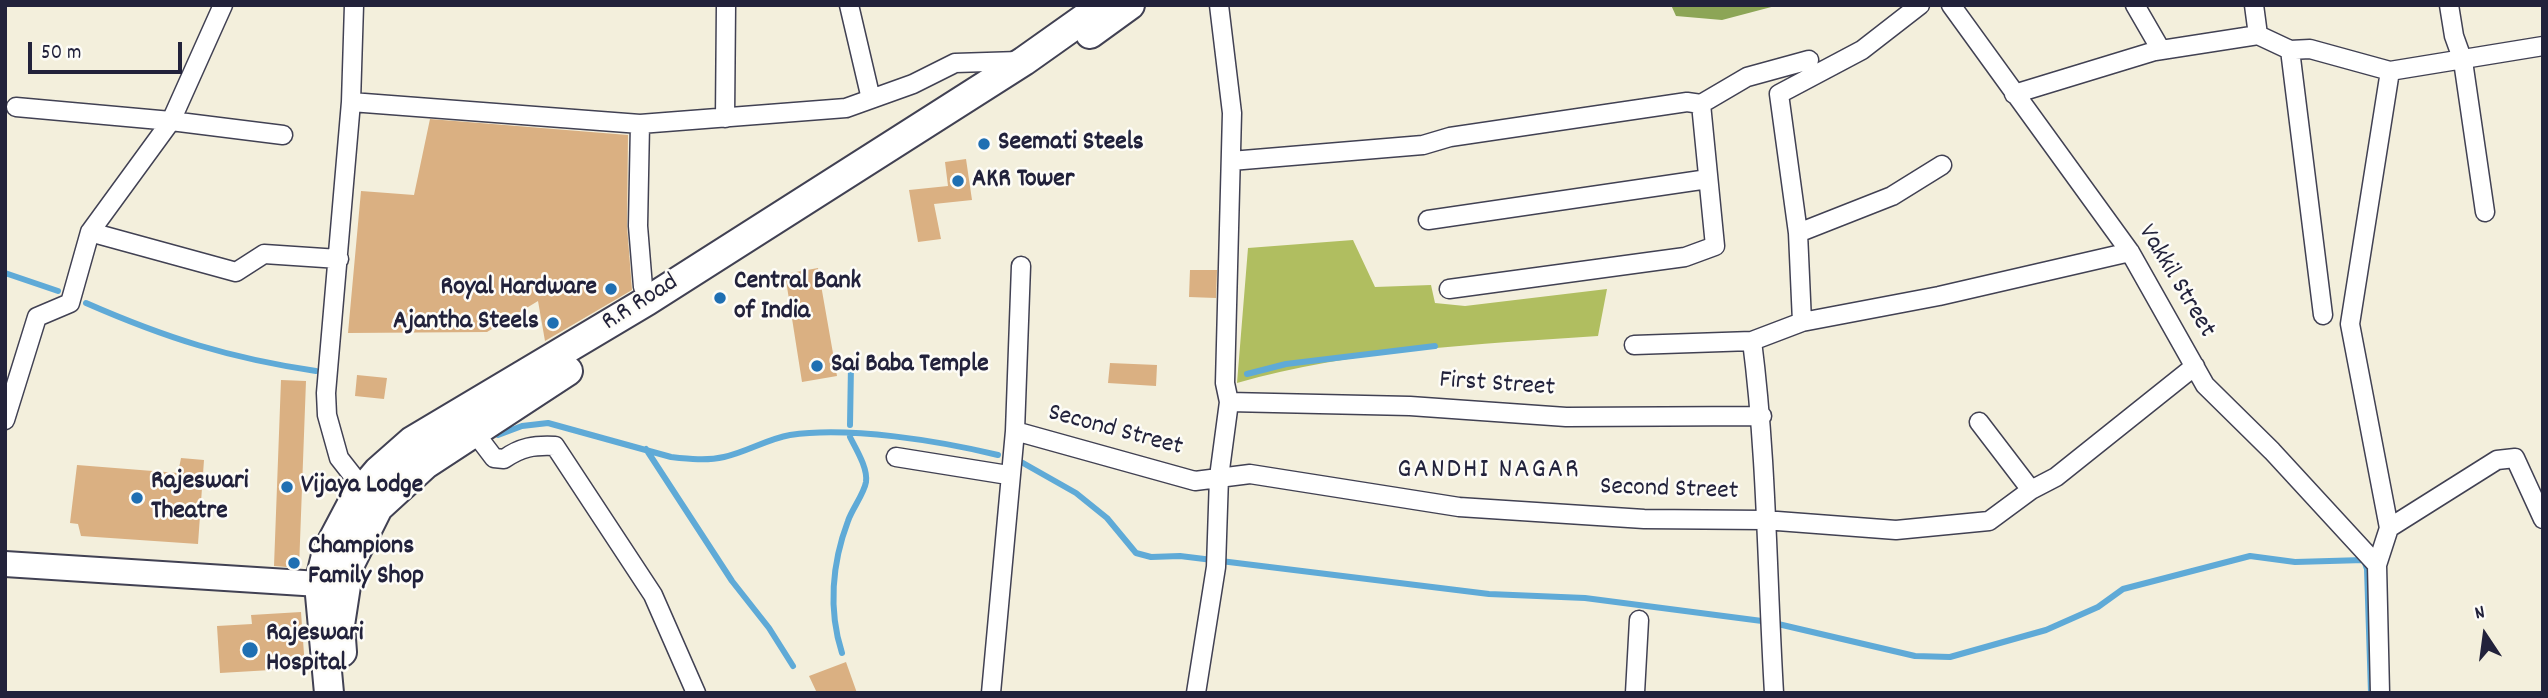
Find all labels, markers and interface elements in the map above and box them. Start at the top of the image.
scale bar [32,28,186,72]
text: 50 m [41,39,81,69]
place label: Seemati Steels [998,128,1144,160]
marker: Seemati Steels [976,136,992,152]
place label: AKR Tower [972,165,1074,197]
marker: AKR Tower [950,173,966,189]
street label: Vakkil Street [2129,220,2221,344]
place label: Central Bank of India [734,267,861,328]
street label: R.R Road [597,268,685,340]
place label: Royal Hardware [441,273,597,305]
marker: Royal Hardware [603,281,619,297]
marker: Central Bank of India [712,290,728,306]
place label: Ajantha Steels [393,307,539,339]
marker: Ajantha Steels [545,315,561,331]
place label: Sai Baba Temple [831,350,989,382]
marker: Sai Baba Temple [809,358,825,374]
street label: First Street [1438,366,1556,406]
street label: Second Street [1044,399,1186,465]
district label: GANDHI NAGAR [1399,455,1579,489]
place label: Rajeswari Theatre [151,467,248,528]
place label: Vijaya Lodge [301,471,423,503]
street label: Second Street [1599,473,1739,509]
marker: Vijaya Lodge [279,479,295,495]
marker: Rajeswari Theatre [129,490,145,506]
place label: Champions Family Shop [308,532,424,594]
marker: Champions Family Shop [286,555,302,571]
north arrow [2450,600,2520,670]
text: N [2473,600,2488,628]
place label: Rajeswari Hospital [266,619,363,680]
marker: Rajeswari Hospital [240,640,260,660]

